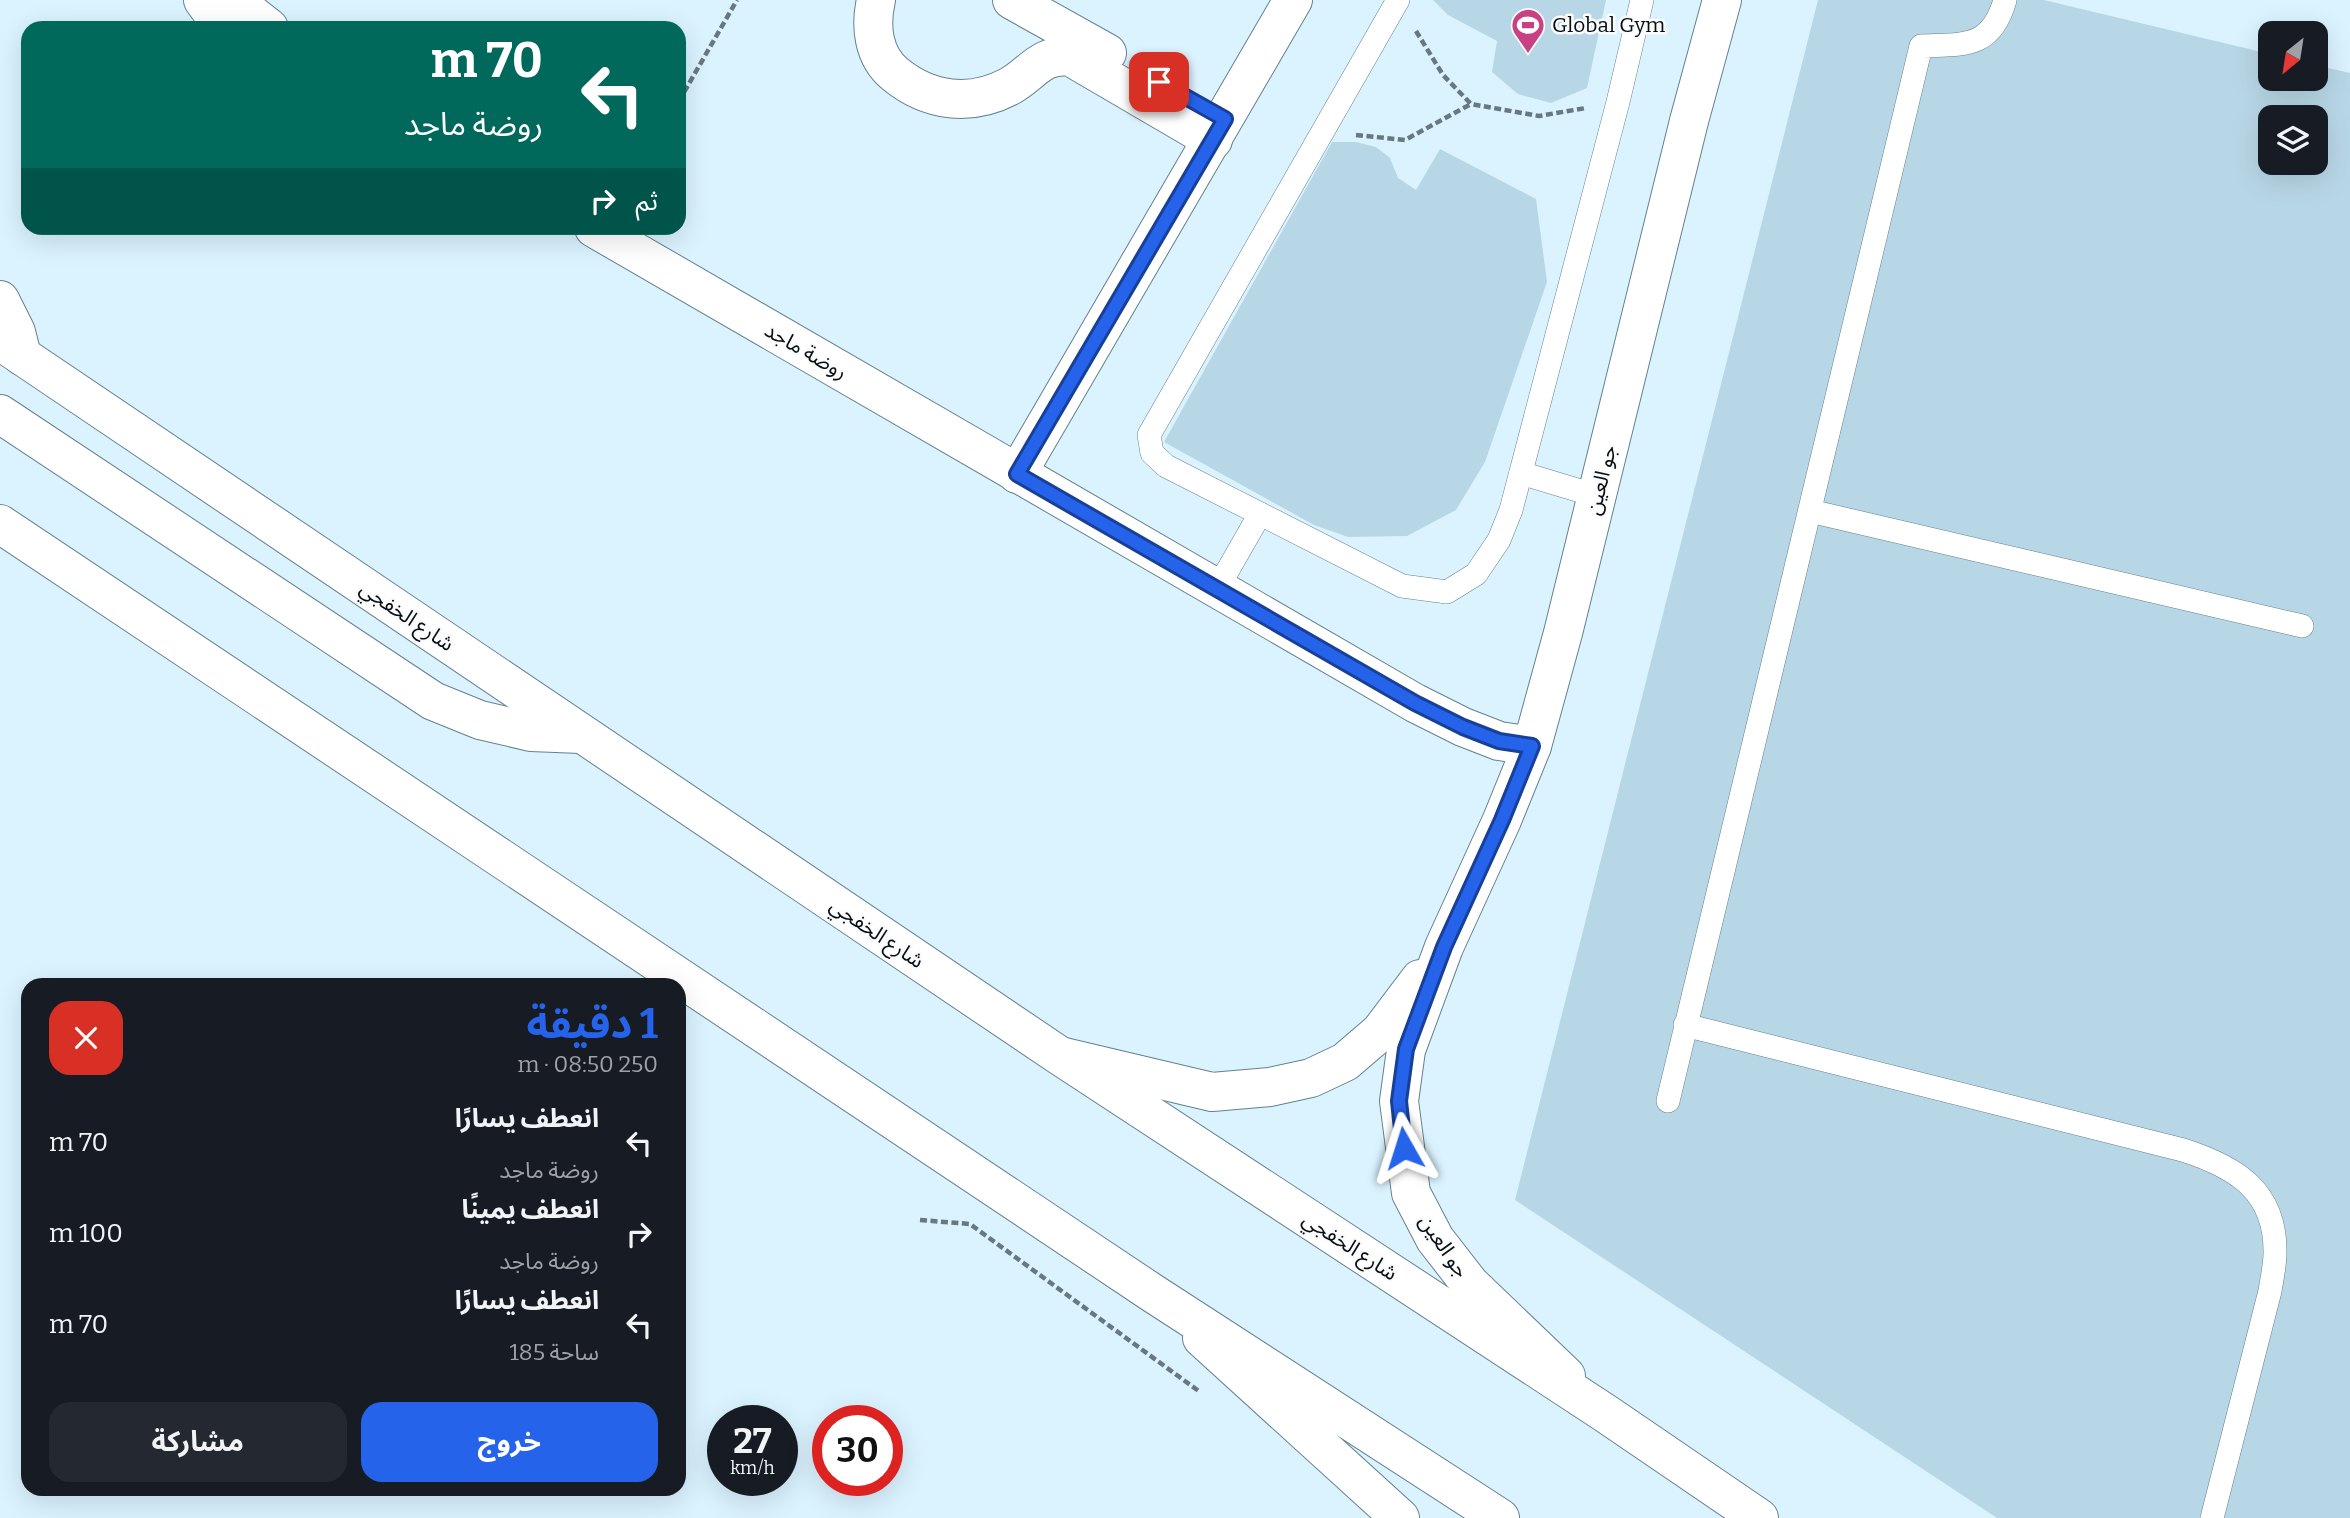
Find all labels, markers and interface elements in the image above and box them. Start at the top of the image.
sports icon: Global Gym [1509,6,1547,55]
place label: Global Gym [1552,12,1665,38]
north arrow [2258,21,2328,91]
map controls [2258,21,2328,175]
text: 70 m [431,31,543,90]
icon: left [567,49,658,140]
pin [1129,52,1189,112]
icon: arrive [1140,63,1178,101]
text: روضة ماجد [404,105,543,143]
button: layers [2258,105,2328,175]
icon: right [584,182,622,220]
text: ثم [636,186,658,217]
street label: روضة ماجد [760,317,852,385]
street label: جو العين [1580,442,1622,518]
street label: شارع الخفجي [353,575,459,659]
street label: شارع الخفجي [823,892,929,976]
text: 1 دقيقة [527,999,658,1049]
button: close [49,1001,123,1075]
text: 250 m · 08:50 [517,1050,658,1078]
text: انعطف يسارًا [455,1103,599,1134]
position arrow [1367,1111,1441,1185]
icon: left [620,1124,658,1162]
text: 70 m [49,1127,108,1158]
text: روضة ماجد [499,1156,599,1184]
text: انعطف يمينًا [461,1194,599,1225]
street label: شارع الخفجي [1296,1206,1402,1289]
street label: جو العين [1413,1209,1475,1283]
icon: right [620,1215,658,1253]
text: 100 m [49,1218,123,1249]
text: روضة ماجد [499,1247,599,1275]
text: انعطف يسارًا [455,1285,599,1316]
icon: left [620,1306,658,1344]
text: 70 m [49,1309,108,1340]
text: ساحة 185 [509,1338,599,1366]
button: مشاركة [49,1402,347,1482]
button: خروج [361,1402,658,1482]
speed limit sign: 30 [812,1405,903,1496]
text: 27 [733,1420,772,1462]
text: km/h [730,1457,775,1479]

